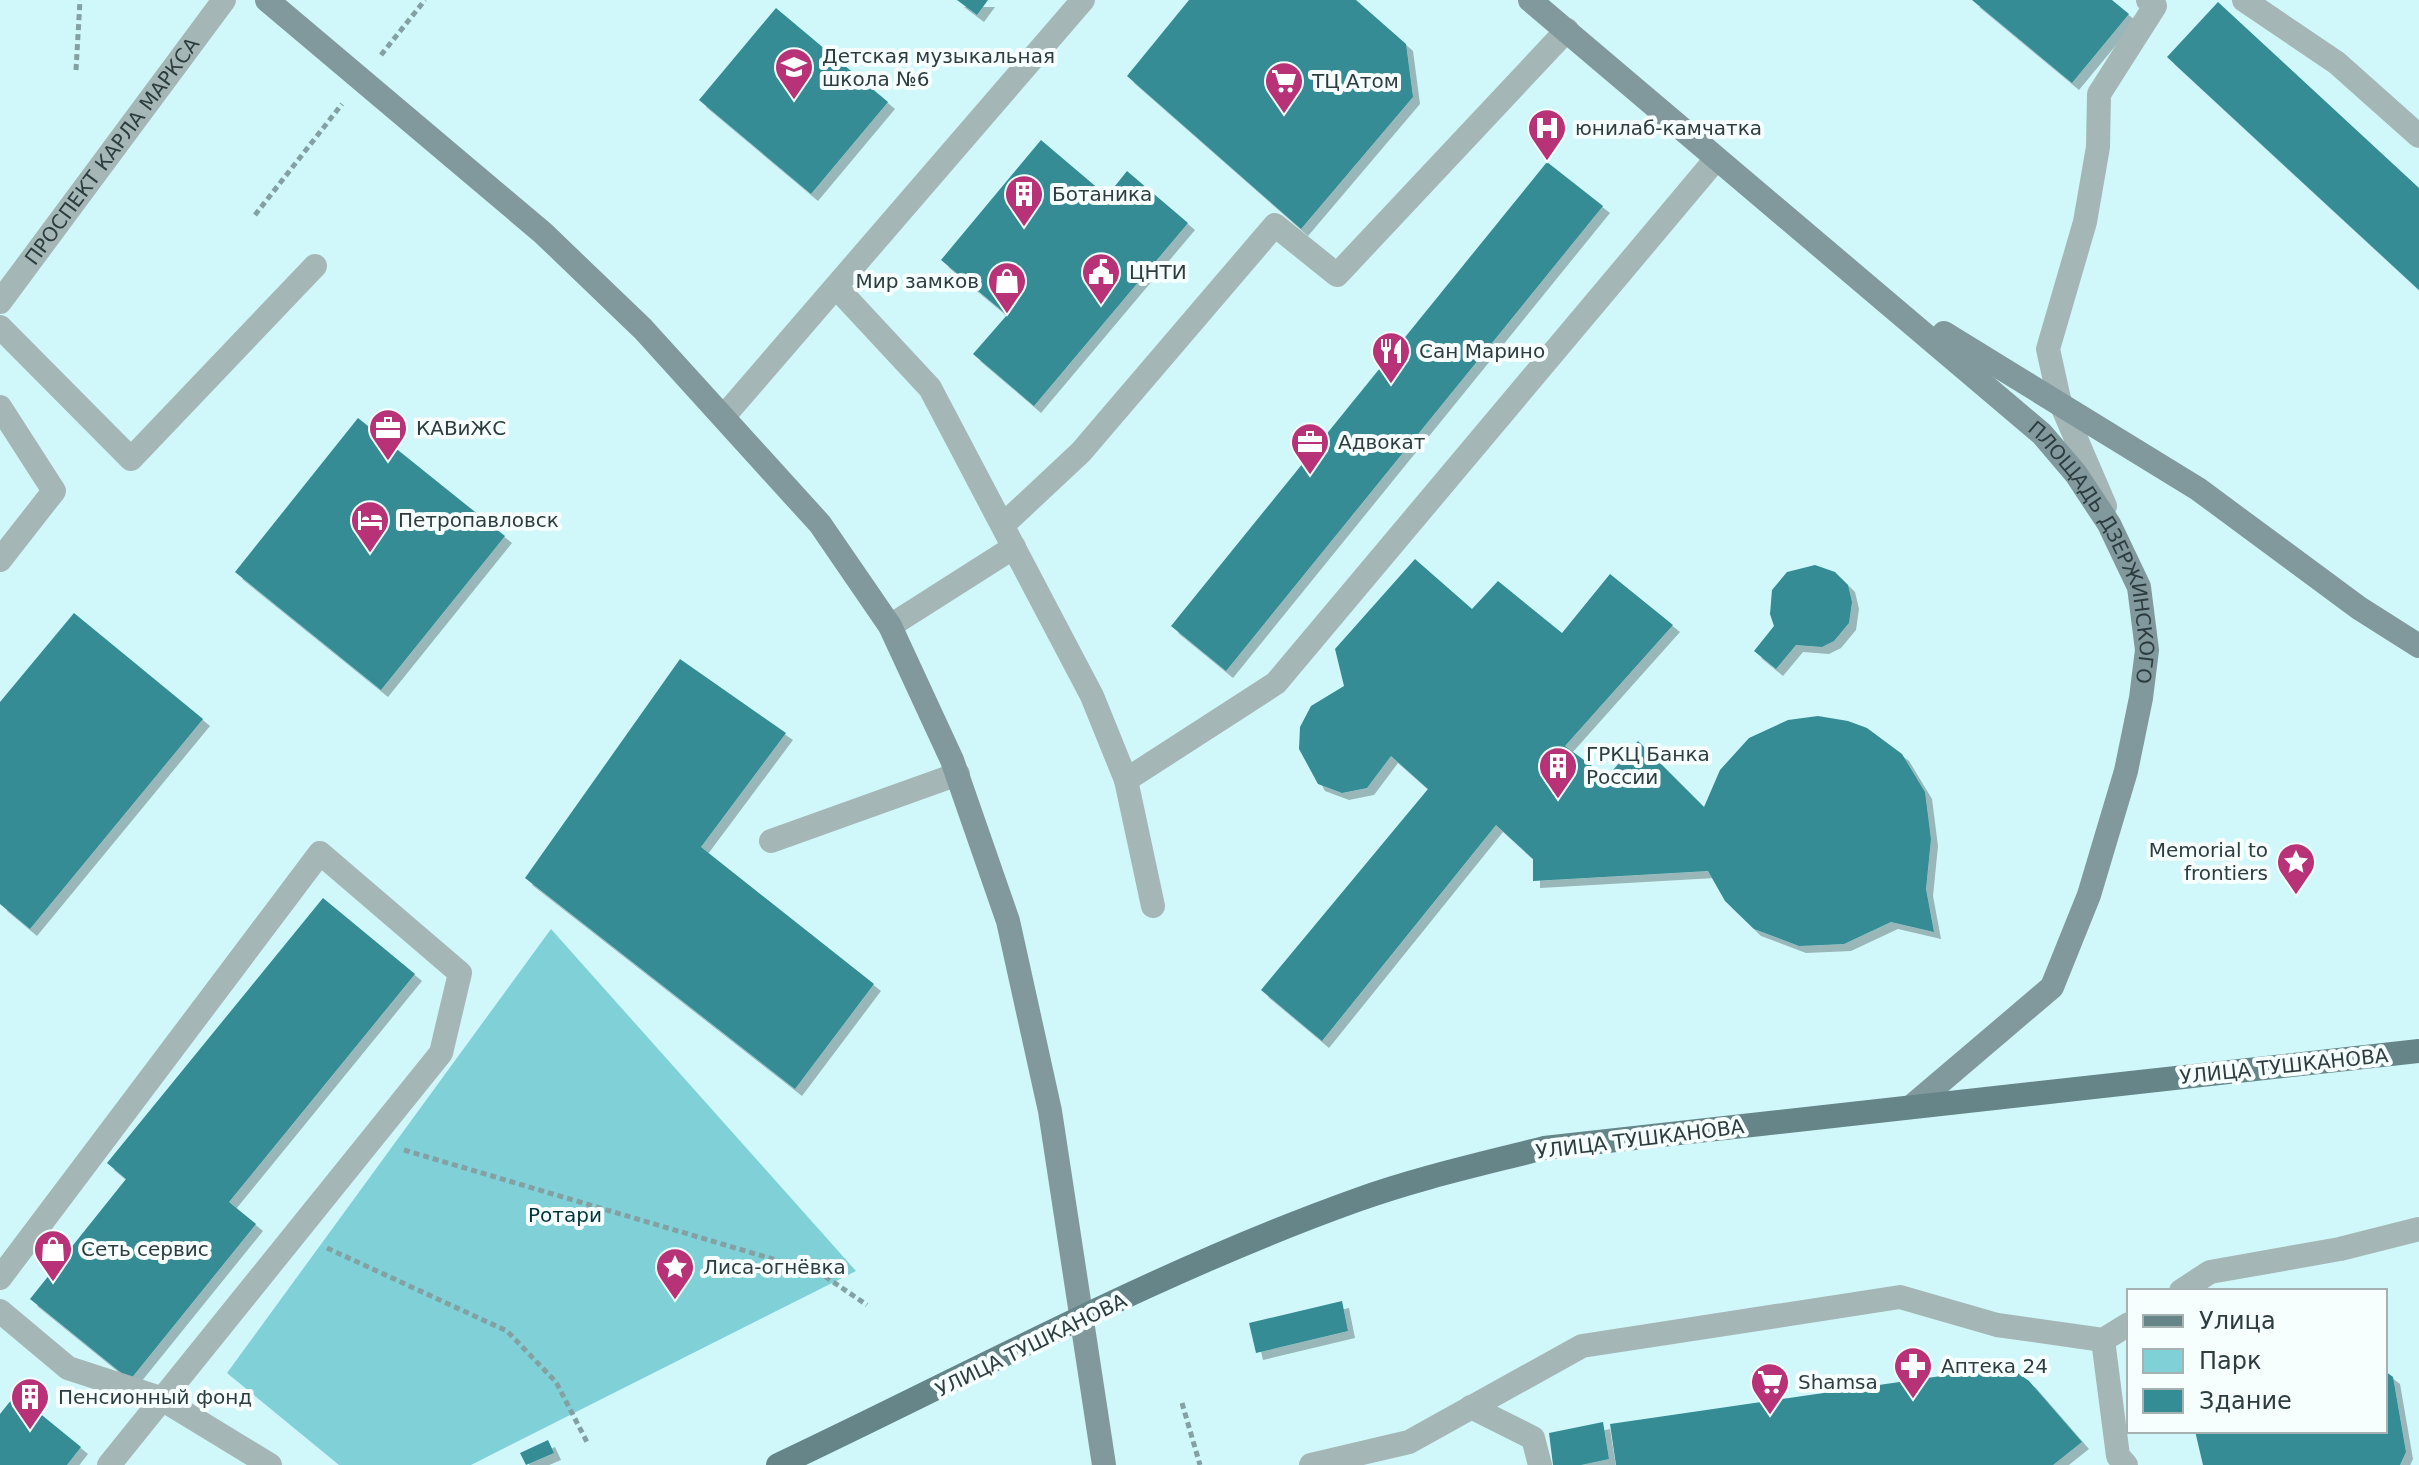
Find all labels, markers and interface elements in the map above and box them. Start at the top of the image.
street label: ПРОСПЕКТ КАРЛА МАРКСА [20,32,204,269]
place label: Детская музыкальная школа №6 [822,44,1055,91]
school or university icon: Детская музыкальная школа №6 [773,46,815,101]
supermarket icon: ТЦ Атом [1263,60,1305,115]
place label: ТЦ Атом [1311,69,1399,93]
hospital icon: юнилаб-камчатка [1526,107,1568,162]
place label: юнилаб-камчатка [1575,116,1762,140]
building icon: Ботаника [1003,173,1045,228]
place label: Ботаника [1052,182,1152,206]
public building icon: ЦНТИ [1080,251,1122,306]
shop icon: Мир замков [986,260,1028,315]
place label: ЦНТИ [1129,260,1187,284]
place label: Мир замков [856,269,979,293]
restaurant icon: Сан Марино [1370,330,1412,385]
place label: Сан Марино [1419,339,1545,363]
office icon: КАВиЖС [367,407,409,462]
place label: КАВиЖС [416,416,506,440]
street label: ПЛОЩАДЬ ДЗЕРЖИНСКОГО [2024,416,2160,685]
office icon: Адвокат [1289,421,1331,476]
place label: Адвокат [1338,430,1426,454]
hotel icon: Петропавловск [349,499,391,554]
place label: Петропавловск [398,508,559,532]
place label: ГРКЦ Банка России [1586,742,1710,789]
building icon: ГРКЦ Банка России [1537,745,1579,800]
place label: Memorial to frontiers [2149,838,2268,885]
place icon: Memorial to frontiers [2275,841,2317,896]
street label: УЛИЦА ТУШКАНОВА [2179,1043,2390,1089]
street label: УЛИЦА ТУШКАНОВА [1535,1114,1746,1164]
park label: Ротари [528,1203,602,1227]
shop icon: Сеть сервис [32,1228,74,1283]
place label: Сеть сервис [81,1237,209,1261]
place icon: Лиса-огнёвка [654,1246,696,1301]
place label: Лиса-огнёвка [703,1255,846,1279]
street label: УЛИЦА ТУШКАНОВА [932,1288,1131,1402]
legend [2127,1289,2387,1433]
text: Улица [2199,1307,2276,1335]
pharmacy icon: Аптека 24 [1892,1345,1934,1400]
text: Парк [2199,1347,2261,1375]
place label: Аптека 24 [1941,1354,2048,1378]
supermarket icon: Shamsa [1749,1361,1791,1416]
place label: Shamsa [1798,1370,1878,1394]
building icon: Пенсионный фонд [9,1376,51,1431]
place label: Пенсионный фонд [58,1385,252,1409]
text: Здание [2199,1387,2292,1415]

